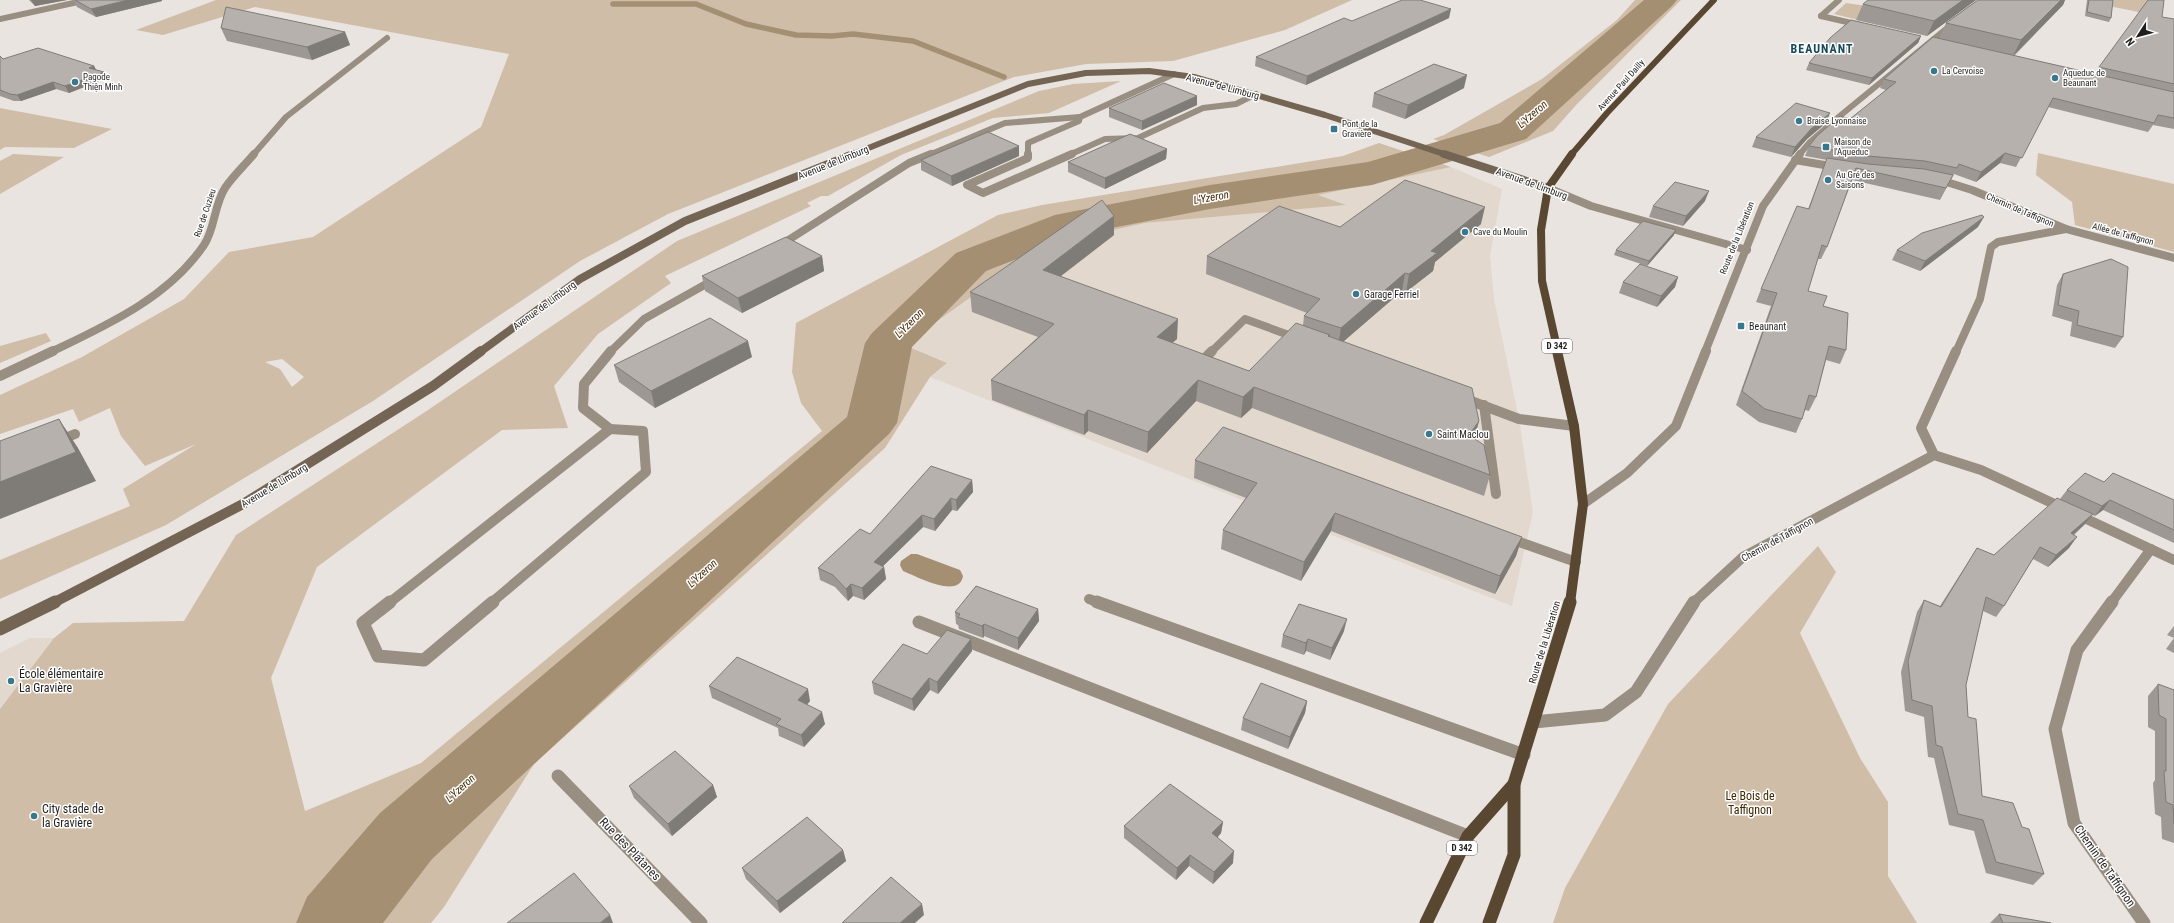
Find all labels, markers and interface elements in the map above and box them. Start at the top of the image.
north arrow [2118,16,2158,56]
text: N [2123,35,2138,48]
district label: BEAUNANT [1791,42,1853,56]
street label: Avenue Paul Dailly [1596,57,1647,113]
marker: La Cervoise [1929,66,1939,76]
place label: La Cervoise [1942,66,1984,76]
place label: Aqueduc de Beaunant [2063,68,2105,88]
street label: Avenue de Limburg [1185,71,1261,102]
place label: Pagode Thiện Minh [83,72,122,92]
marker: Aqueduc de Beaunant [2050,73,2060,83]
marker: Pagode Thiện Minh [70,77,80,87]
water label: L'Yzeron [1515,98,1550,131]
marker: Braise Lyonnaise [1794,116,1804,126]
place label: Braise Lyonnaise [1807,116,1867,126]
place label: Pont de la Gravière [1342,119,1378,139]
marker: Pont de la Gravière [1329,124,1339,134]
place label: Maison de l'Aqueduc [1834,137,1871,157]
marker: Maison de l'Aqueduc [1821,142,1831,152]
street label: Avenue de Limburg [796,143,870,182]
street label: Avenue de Limburg [1495,165,1569,202]
place label: Au Gré des Saisons [1836,170,1875,190]
marker: Au Gré des Saisons [1823,175,1833,185]
street label: Rue de Cuzieu [192,188,218,238]
water label: L'Yzeron [1192,188,1230,207]
street label: Chemin de Taffignon [1985,191,2055,229]
street label: Route de la Libération [1718,200,1756,276]
street label: Allée de Taffignon [2091,221,2155,247]
marker: Cave du Moulin [1460,227,1470,237]
place label: Cave du Moulin [1473,227,1527,237]
street label: Avenue de Limburg [511,279,578,332]
marker: Garage Ferriel [1351,289,1361,299]
place label: Garage Ferriel [1364,289,1419,300]
water label: L'Yzeron [892,306,927,341]
marker: Beaunant [1736,321,1746,331]
place label: Beaunant [1749,321,1786,332]
road number: D 342 [1542,339,1572,353]
marker: Saint Maclou [1424,429,1434,439]
place label: Saint Maclou [1437,429,1489,440]
street label: Avenue de Limburg [239,461,309,510]
street label: Chemin de Taffignon [1739,515,1815,564]
water label: L'Yzeron [685,557,720,590]
street label: Route de la Libération [1527,599,1562,685]
place label: École élémentaire La Gravière [19,666,104,695]
marker: École élémentaire La Gravière [6,676,16,686]
water label: L'Yzeron [443,772,478,805]
park label: Le Bois de Taffignon [1725,789,1775,817]
place label: City stade de la Gravière [42,802,104,830]
marker: City stade de la Gravière [29,811,39,821]
street label: Rue des Platanes [597,815,663,883]
street label: Chemin de Taffignon [2072,822,2139,910]
road number: D 342 [1447,841,1477,855]

